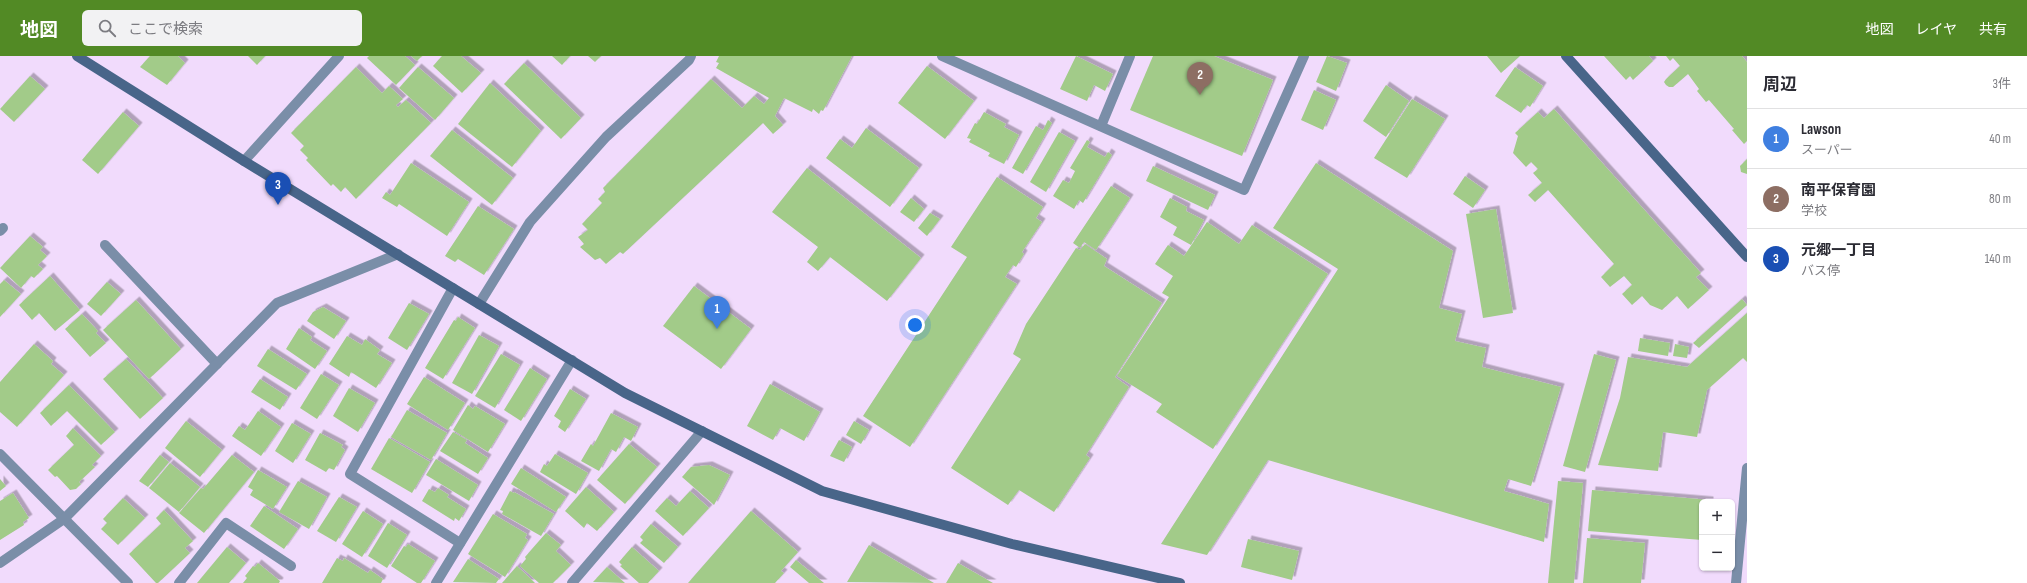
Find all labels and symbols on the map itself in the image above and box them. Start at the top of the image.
pin: 2 [1187,62,1213,95]
pin: 3 [265,172,291,205]
pin: 1 [704,296,730,329]
your location [905,315,925,335]

